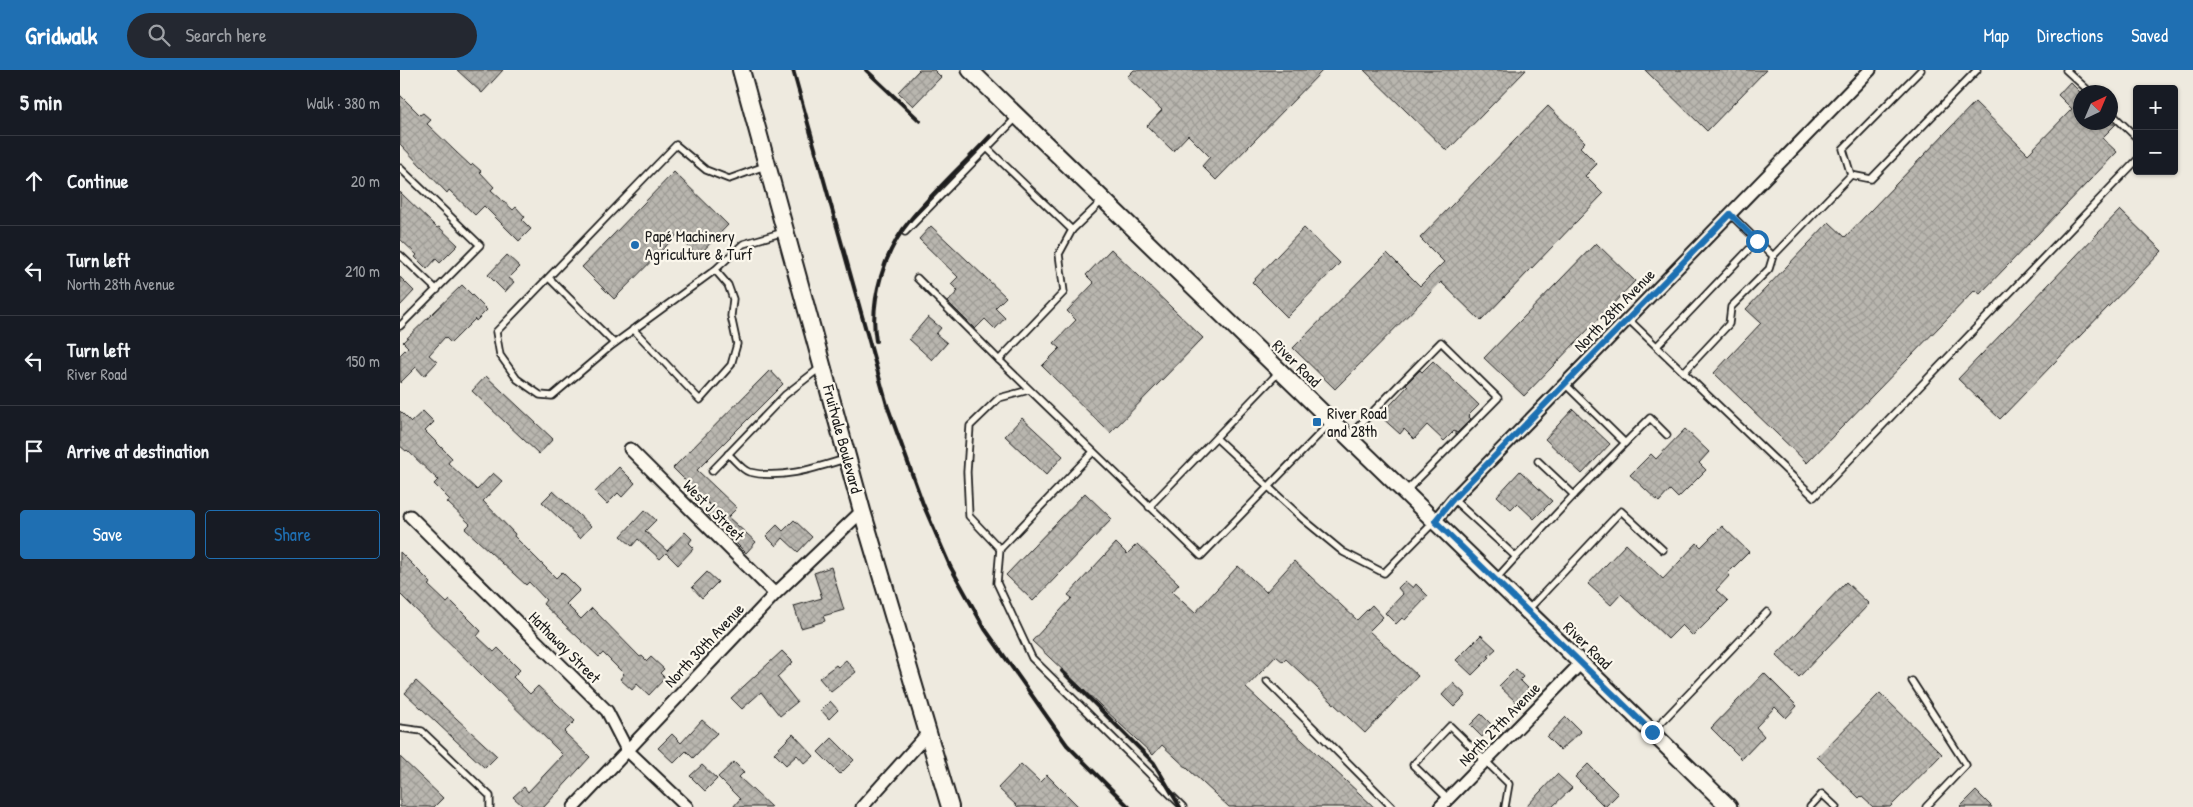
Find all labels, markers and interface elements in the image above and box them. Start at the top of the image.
search box [127,13,477,58]
text: Gridwalk [25,19,97,51]
icon: search [145,21,173,49]
text: Search here [185,22,267,48]
text: Map [1984,23,2009,48]
text: Directions [2037,23,2103,48]
text: Saved [2131,23,2168,48]
north arrow [2073,85,2118,130]
map controls [2133,85,2178,175]
button: + [2133,85,2178,130]
text: 5 min [20,88,62,117]
text: Walk · 380 m [307,92,380,114]
button: − [2133,130,2178,175]
icon: ahead [20,167,48,195]
text: Continue [67,168,128,194]
text: 20 m [351,170,380,192]
place label: Papé Machinery Agriculture & Turf [645,225,753,265]
route start [1746,230,1769,253]
marker: Papé Machinery Agriculture & Turf [629,239,641,251]
text: Turn left [67,247,130,273]
icon: left [20,257,48,285]
text: 210 m [345,260,380,282]
street label: North 28th Avenue [1569,263,1660,356]
text: North 28th Avenue [67,273,175,295]
street label: River Road [1268,334,1326,392]
text: Turn left [67,337,130,363]
icon: left [20,347,48,375]
text: 150 m [346,350,380,372]
text: River Road [67,363,127,385]
street label: Fruitvale Boulevard [818,381,868,496]
place label: River Road and 28th [1327,402,1387,442]
marker: River Road and 28th [1311,416,1323,428]
icon: arrive [20,437,48,465]
text: Arrive at destination [67,438,209,464]
street label: West J Street [678,474,750,546]
button: Save [20,510,195,559]
button: Share [205,510,380,559]
street label: North 30th Avenue [659,598,749,692]
street label: Hathaway Street [524,606,606,688]
street label: River Road [1559,616,1617,674]
street label: North 27th Avenue [1453,677,1545,771]
route end [1641,721,1664,744]

